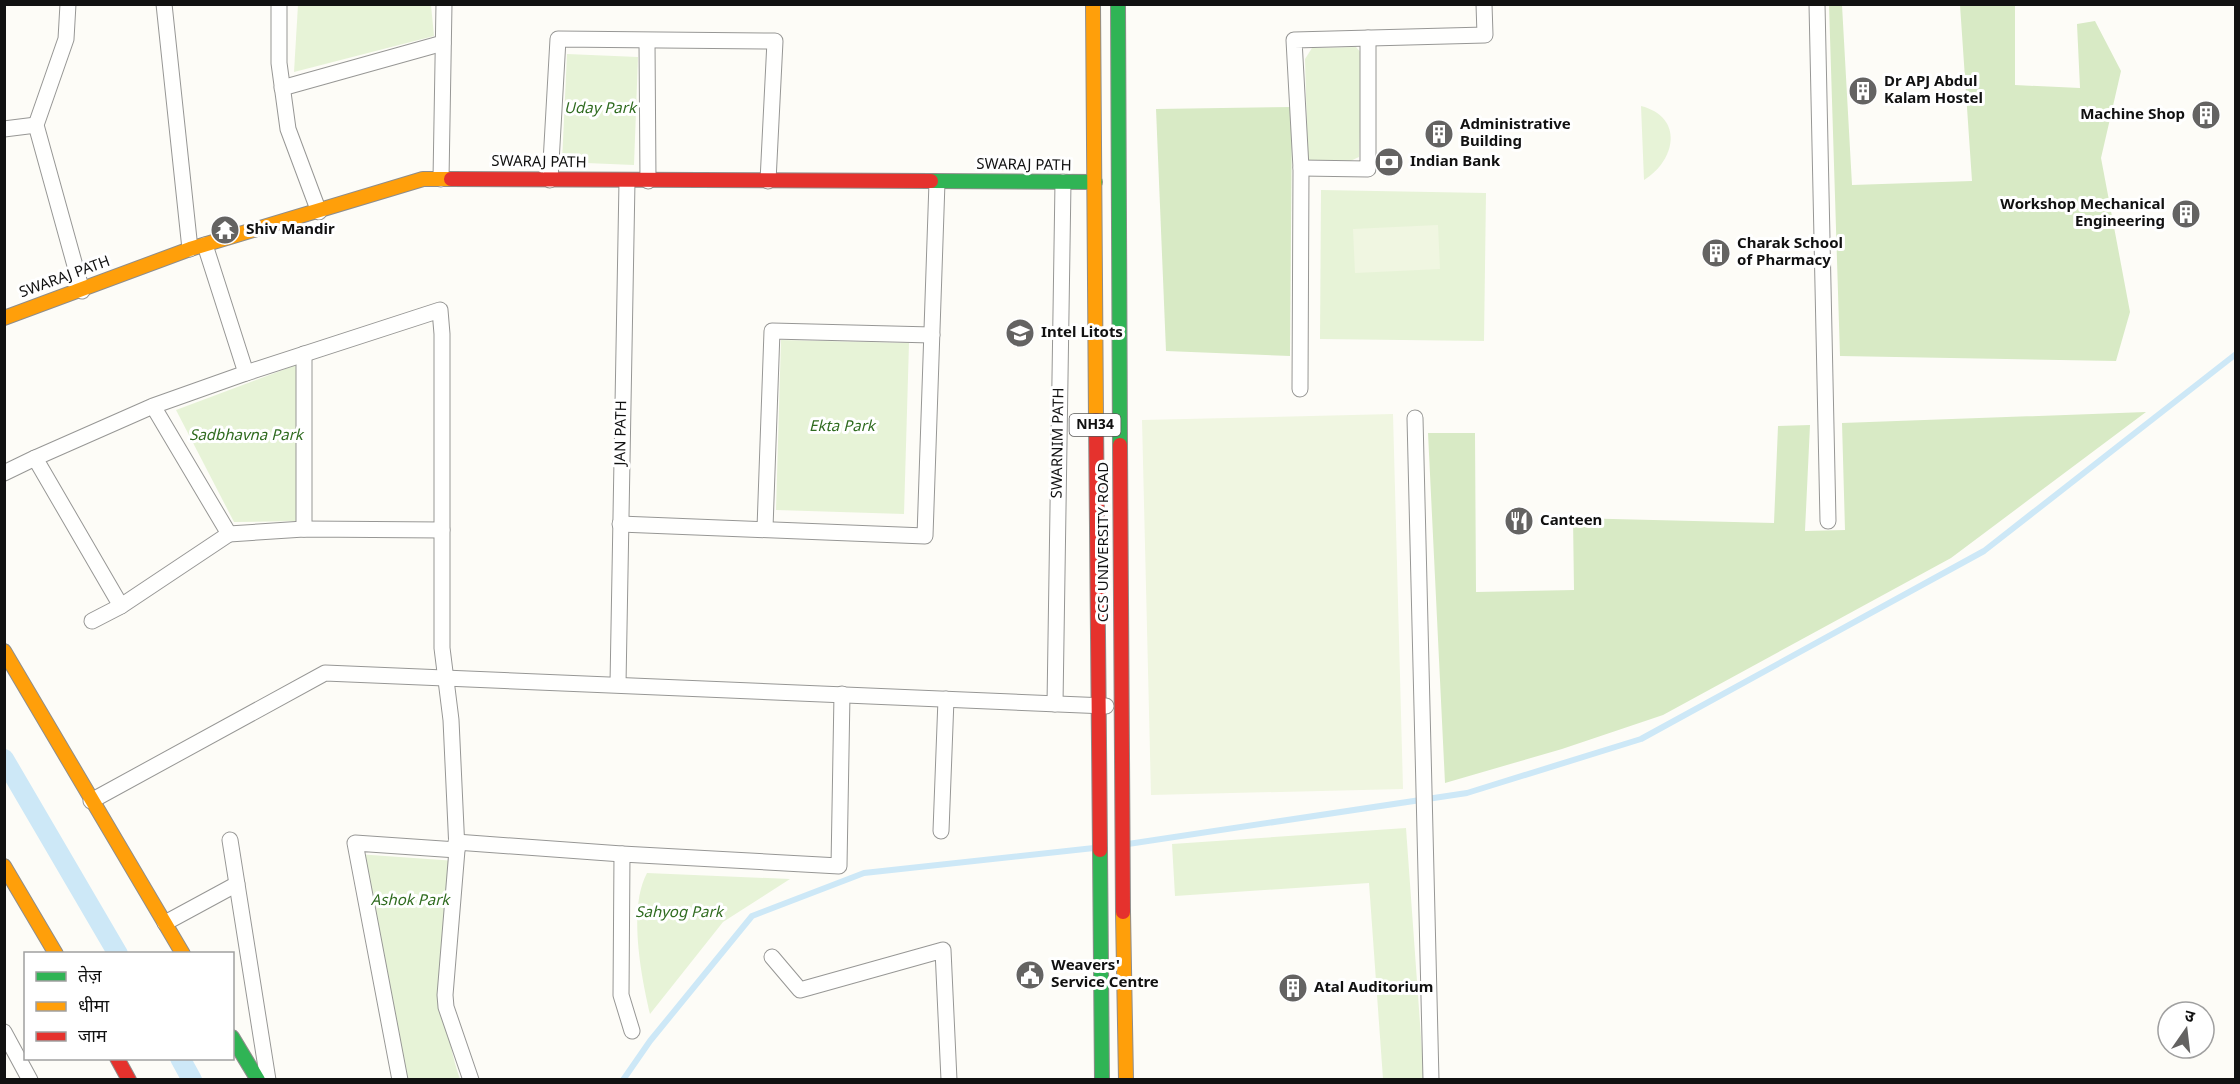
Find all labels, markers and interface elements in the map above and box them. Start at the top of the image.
place label: Dr APJ Abdul Kalam Hostel [1884,73,1983,109]
building icon: Dr APJ Abdul Kalam Hostel [1847,75,1879,107]
building icon: Machine Shop [2190,99,2222,131]
park label: Uday Park [564,100,638,119]
place label: Machine Shop [2080,106,2185,125]
place label: Administrative Building [1460,116,1571,152]
building icon: Administrative Building [1423,118,1455,150]
bank icon: Indian Bank [1373,146,1405,178]
street label: SWARAJ PATH [491,153,587,173]
place label: Indian Bank [1410,153,1501,172]
street label: SWARAJ PATH [976,156,1072,176]
place label: Workshop Mechanical Engineering [2000,196,2165,232]
building icon: Workshop Mechanical Engineering [2170,198,2202,230]
temple icon: Shiv Mandir [209,214,241,246]
place label: Shiv Mandir [246,221,335,240]
place label: Charak School of Pharmacy [1737,235,1843,271]
building icon: Charak School of Pharmacy [1700,237,1732,269]
street label: SWARAJ PATH [17,253,113,303]
school or university icon: Intel Litots [1004,317,1036,349]
place label: Intel Litots [1041,324,1123,343]
street label: SWARNIM PATH [1049,387,1069,499]
street label: JAN PATH [612,400,632,468]
road number: NH34 [1070,414,1120,436]
park label: Ekta Park [809,418,877,437]
park label: Sadbhavna Park [189,427,305,446]
street label: CCS UNIVERSITY ROAD [1095,462,1114,622]
restaurant icon: Canteen [1503,505,1535,537]
place label: Canteen [1540,512,1602,531]
park label: Ashok Park [371,892,451,911]
park label: Sahyog Park [635,904,725,923]
legend [24,952,234,1060]
place label: Weavers' Service Centre [1051,957,1159,993]
public building icon: Weavers' Service Centre [1014,959,1046,991]
text: तेज़ [78,965,102,989]
building icon: Atal Auditorium [1277,972,1309,1004]
place label: Atal Auditorium [1314,979,1433,998]
text: धीमा [78,996,109,1019]
north arrow [2156,1000,2216,1060]
text: उ [2182,1007,2197,1029]
text: जाम [78,1026,108,1049]

